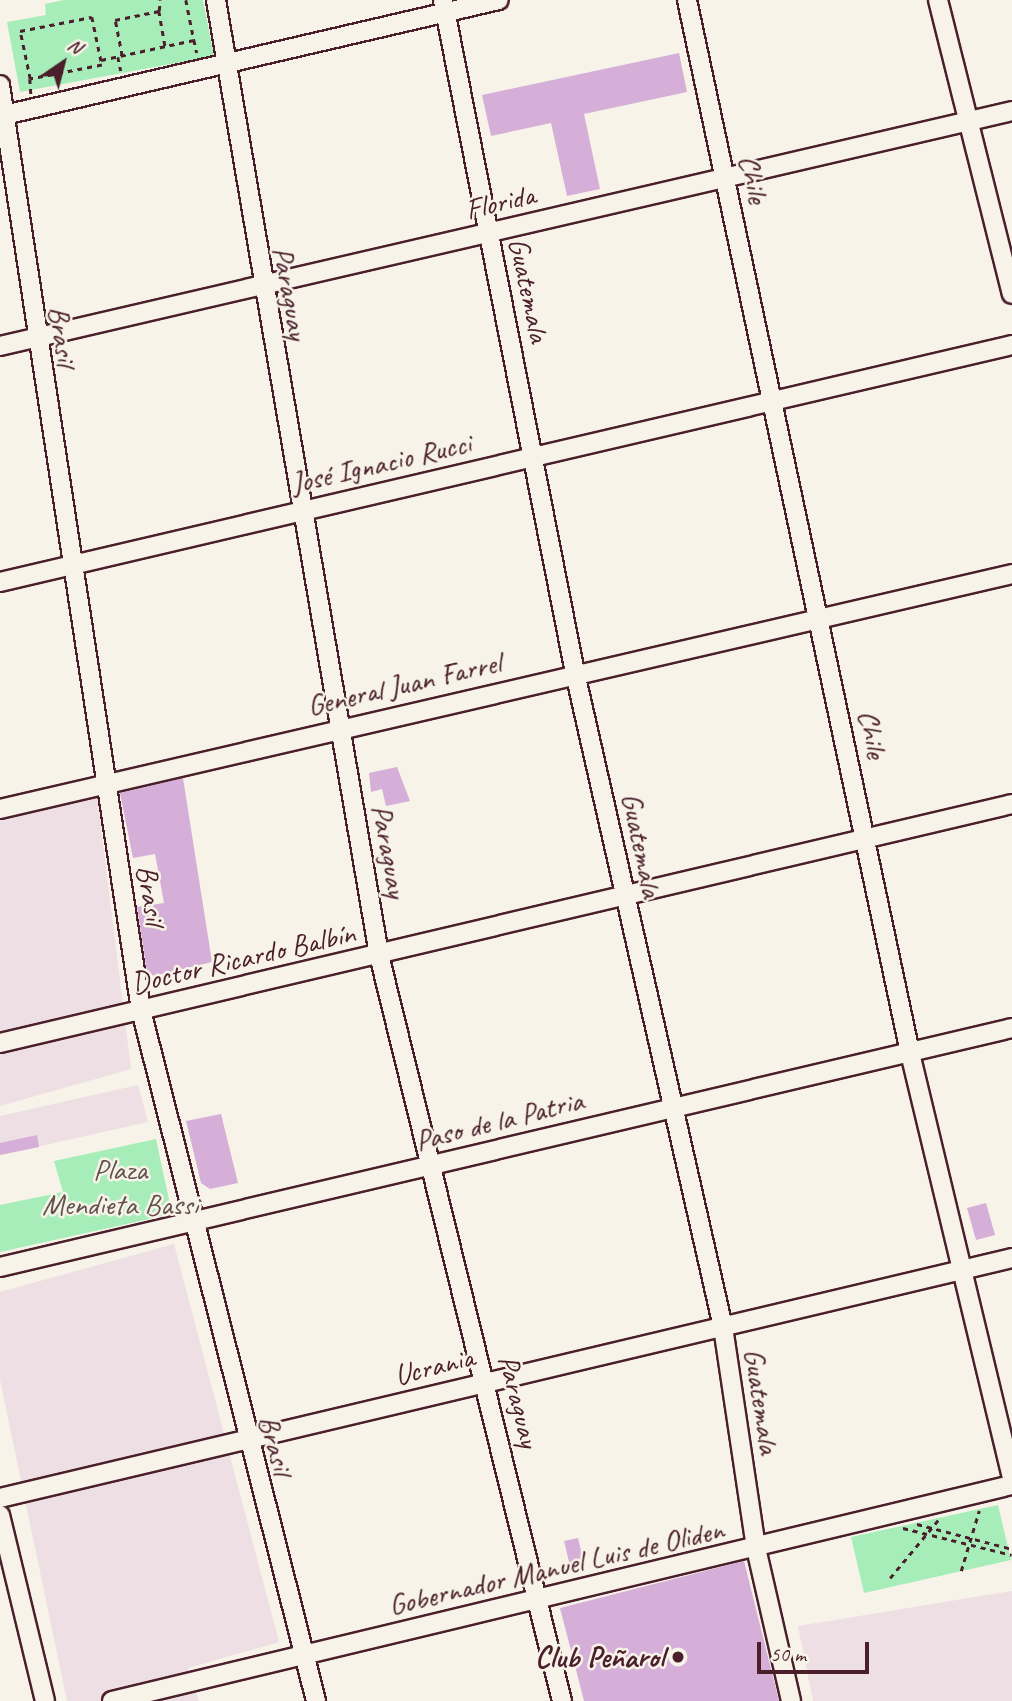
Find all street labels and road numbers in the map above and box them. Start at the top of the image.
street label: Chile [731,152,777,206]
street label: Florida [462,177,538,227]
street label: Guatemala [500,234,558,346]
street label: Paraguay [265,244,317,342]
street label: Brasil [41,304,85,368]
street label: José Ignacio Rucci [288,425,474,501]
street label: General Juan Farrel [304,644,504,724]
street label: Chile [851,707,895,761]
street label: Guatemala [613,789,671,901]
street label: Paraguay [364,802,416,900]
street label: Brasil [129,862,173,928]
street label: Doctor Ricardo Balbín [128,915,358,1001]
street label: Paso de la Patria [411,1082,587,1158]
street label: Ucrania [391,1339,477,1393]
street label: Guatemala [736,1346,788,1456]
street label: Paraguay [490,1351,548,1451]
street label: Brasil [251,1411,301,1479]
street label: Gobernador Manuel Luis de Oliden [385,1511,727,1623]

